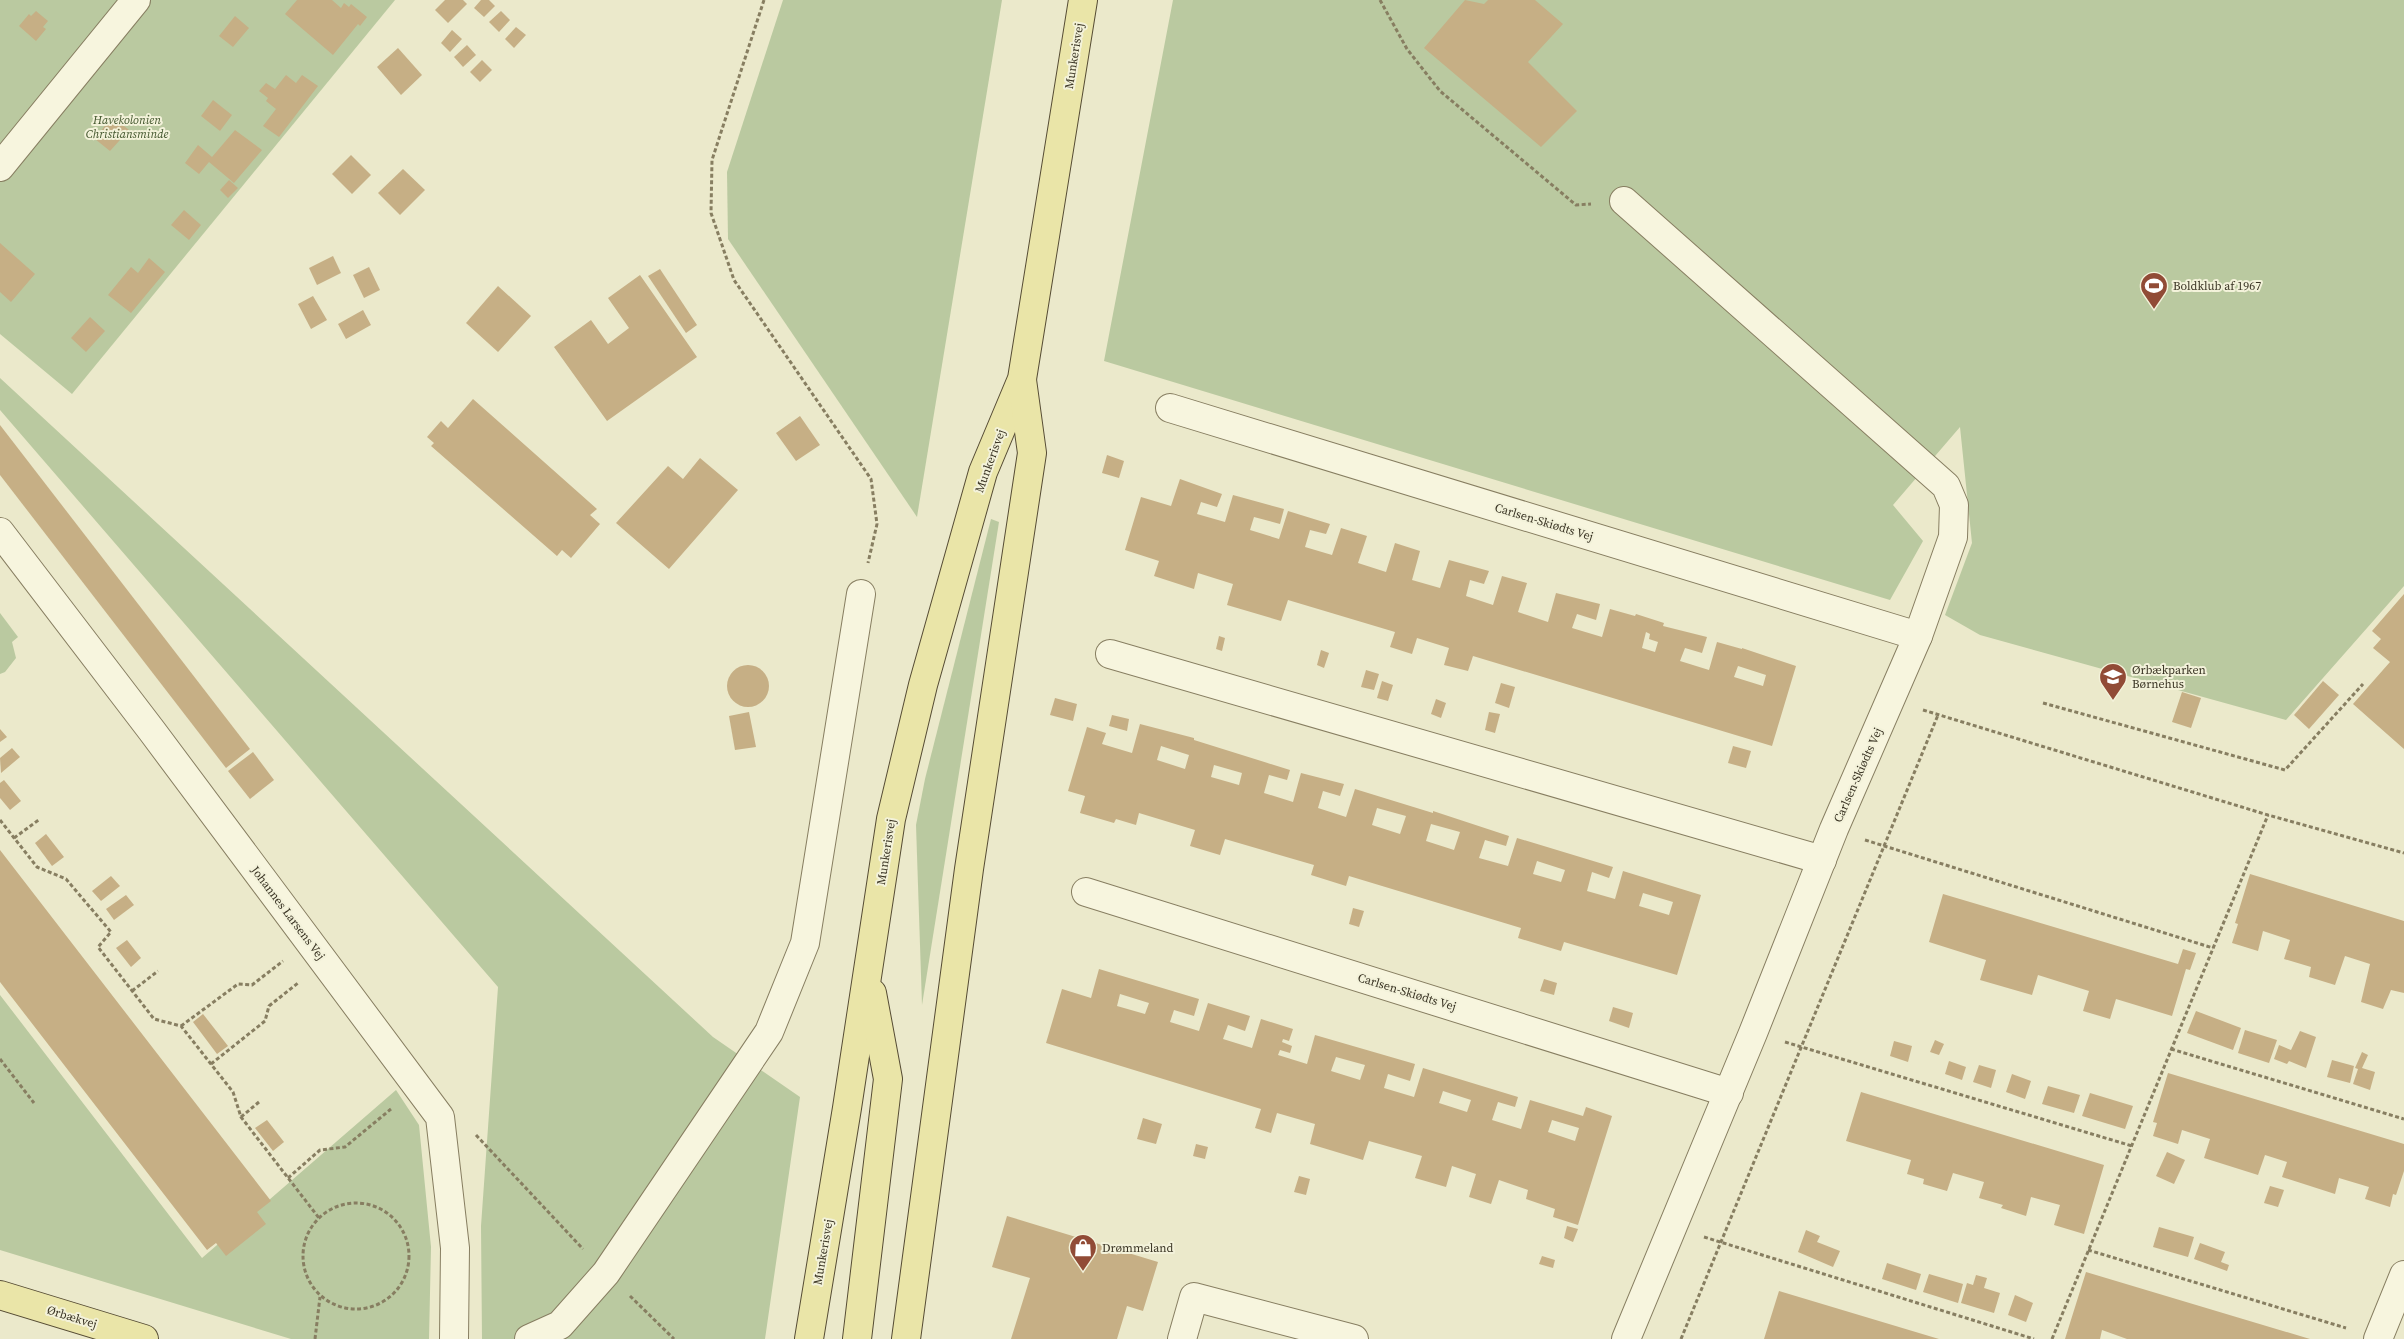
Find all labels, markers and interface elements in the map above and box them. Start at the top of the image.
street label: Munkerisvej [1061,22,1087,90]
park label: Havekolonien Christiansminde [86,112,168,142]
sports icon: Boldklub af 1967 [2139,271,2169,310]
place label: Boldklub af 1967 [2173,278,2261,294]
street label: Munkerisvej [971,427,1009,495]
street label: Carlsen-Skiødts Vej [1493,499,1595,545]
school or university icon: Ørbækparken Børnehus [2098,662,2128,701]
place label: Ørbækparken Børnehus [2132,662,2206,692]
street label: Carlsen-Skiødts Vej [1830,725,1886,825]
street label: Munkerisvej [873,818,899,886]
street label: Johannes Larsens Vej [247,862,329,963]
street label: Carlsen-Skiødts Vej [1356,969,1458,1015]
street label: Munkerisvej [809,1218,837,1286]
shop icon: Drømmeland [1068,1233,1098,1272]
place label: Drømmeland [1102,1240,1173,1256]
street label: Ørbækvej [45,1302,99,1332]

